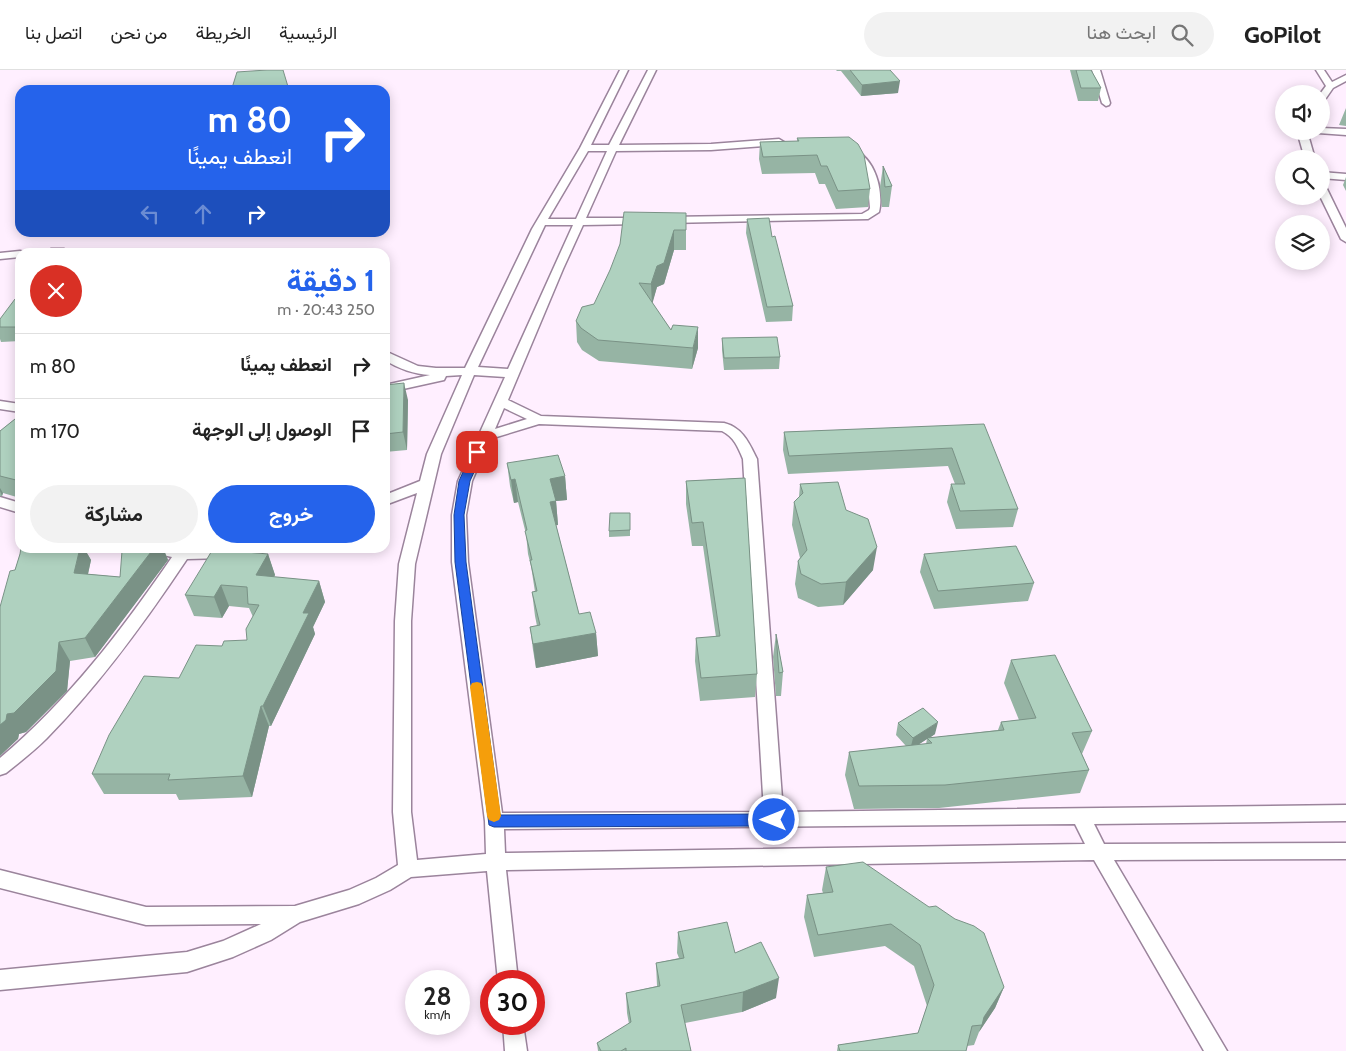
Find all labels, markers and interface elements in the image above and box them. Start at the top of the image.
search box [864,12,1214,57]
text: GoPilot [1244,20,1321,49]
text: ابحث هنا [1087,21,1156,44]
icon: search [1168,21,1196,49]
text: اتصل بنا [25,22,82,44]
text: من نحن [110,22,167,44]
text: الخريطة [195,22,251,44]
text: الرئيسية [279,22,337,44]
map controls [1275,85,1330,270]
button: sound [1275,85,1330,140]
text: 80 m [208,98,292,141]
icon: right [310,105,375,170]
text: انعطف يمينًا [187,143,292,170]
button: search [1275,150,1330,205]
icon: left [136,200,164,228]
icon: ahead [189,200,217,228]
icon: right [242,200,270,228]
button: layers [1275,215,1330,270]
text: 1 دقيقة [286,262,375,299]
button: close [30,265,82,317]
text: 250 m · 20:43 [277,300,375,319]
icon: right [347,352,375,380]
text: انعطف يمينًا [240,353,332,376]
text: 80 m [30,355,76,378]
icon: arrive [347,417,375,445]
text: الوصول إلى الوجهة [192,418,332,441]
text: 170 m [30,420,80,443]
pin [456,431,498,473]
icon: arrive [463,438,491,466]
button: مشاركة [30,485,198,543]
button: خروج [208,485,375,543]
position arrow [747,793,799,845]
speed limit sign: 30 [480,970,545,1035]
text: 28 [423,981,452,1011]
text: km/h [424,1007,451,1022]

